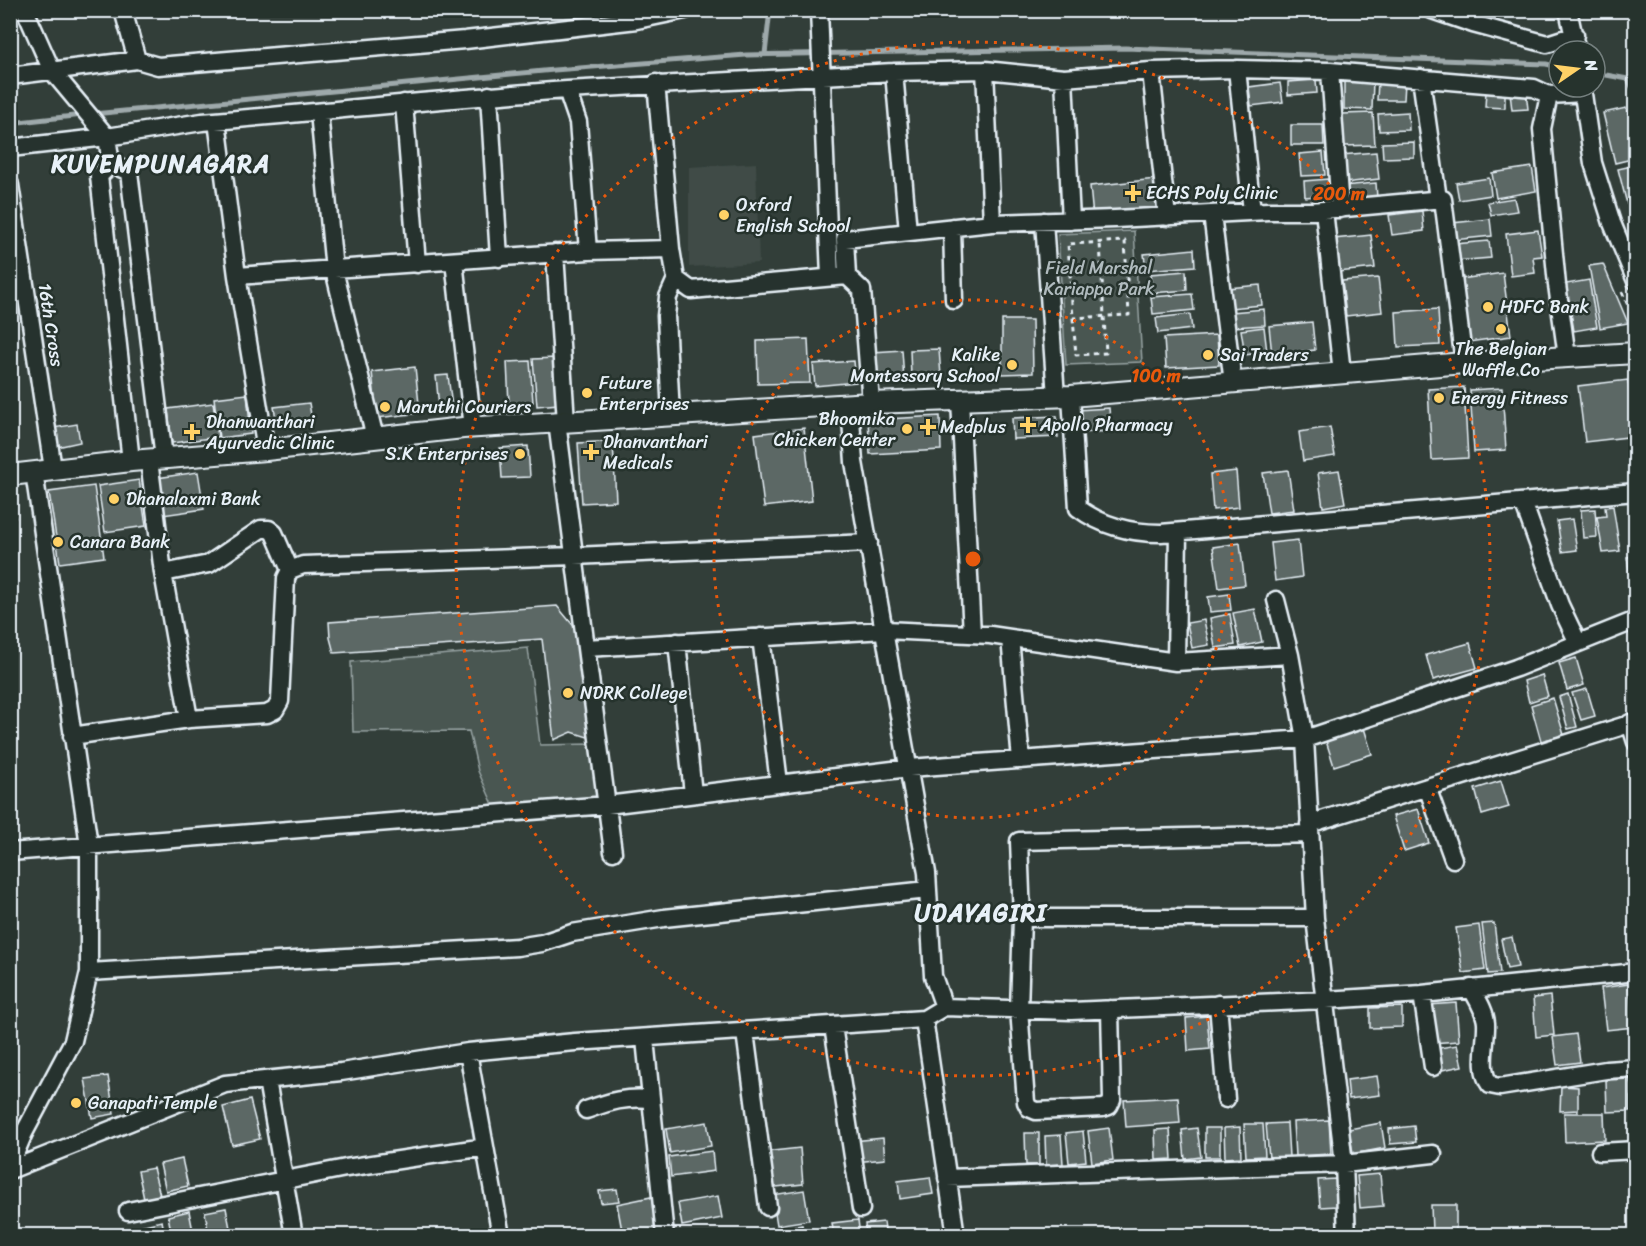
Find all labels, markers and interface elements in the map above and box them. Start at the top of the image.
north arrow [1547,39,1607,99]
text: N [1575,56,1607,75]
district label: KUVEMPUNAGARA [50,143,271,185]
place label: ECHS Poly Clinic [1146,177,1278,209]
text: 200 m [1312,178,1365,210]
marker: ECHS Poly Clinic [1124,184,1142,202]
place label: Oxford English School [736,189,851,242]
marker: Oxford English School [717,208,731,222]
park label: Field Marshal Kariappa Park [1044,252,1155,305]
street label: 16th Cross [29,281,74,370]
place label: HDFC Bank [1500,291,1590,323]
marker: HDFC Bank [1481,300,1495,314]
marker: The Belgian Waffle Co [1494,322,1508,336]
place label: The Belgian Waffle Co [1455,333,1547,386]
place label: Kalike Montessory School [850,339,1001,392]
place label: Sai Traders [1220,339,1309,371]
marker: Sai Traders [1201,348,1215,362]
marker: Kalike Montessory School [1005,358,1019,372]
text: 100 m [1132,360,1181,392]
place label: Future Enterprises [599,367,690,420]
place label: Energy Fitness [1451,382,1569,414]
marker: Future Enterprises [580,386,594,400]
place label: Maruthi Couriers [397,391,532,423]
marker: Energy Fitness [1432,391,1446,405]
marker: Maruthi Couriers [378,400,392,414]
place label: Bhoomika Chicken Center [774,403,897,456]
place label: Dhanwanthari Ayurvedic Clinic [205,406,335,459]
place label: Apollo Pharmacy [1039,409,1173,441]
place label: Medplus [940,411,1007,443]
marker: Apollo Pharmacy [1021,418,1035,432]
marker: Medplus [921,420,935,434]
marker: Bhoomika Chicken Center [900,422,914,436]
marker: Dhanwanthari Ayurvedic Clinic [183,423,201,441]
place label: Dhanvanthari Medicals [603,426,709,479]
place label: S.K Enterprises [385,438,509,470]
marker: Dhanvanthari Medicals [584,445,598,459]
marker: S.K Enterprises [513,447,527,461]
place label: Dhanalaxmi Bank [126,483,261,515]
marker: Dhanalaxmi Bank [107,492,121,506]
place label: Canara Bank [70,526,170,558]
marker: Canara Bank [51,535,65,549]
centre of rings [963,549,983,569]
place label: NDRK College [580,677,688,709]
marker: NDRK College [561,686,575,700]
district label: UDAYAGIRI [915,892,1048,934]
place label: Ganapati Temple [88,1087,218,1119]
marker: Ganapati Temple [69,1096,83,1110]

